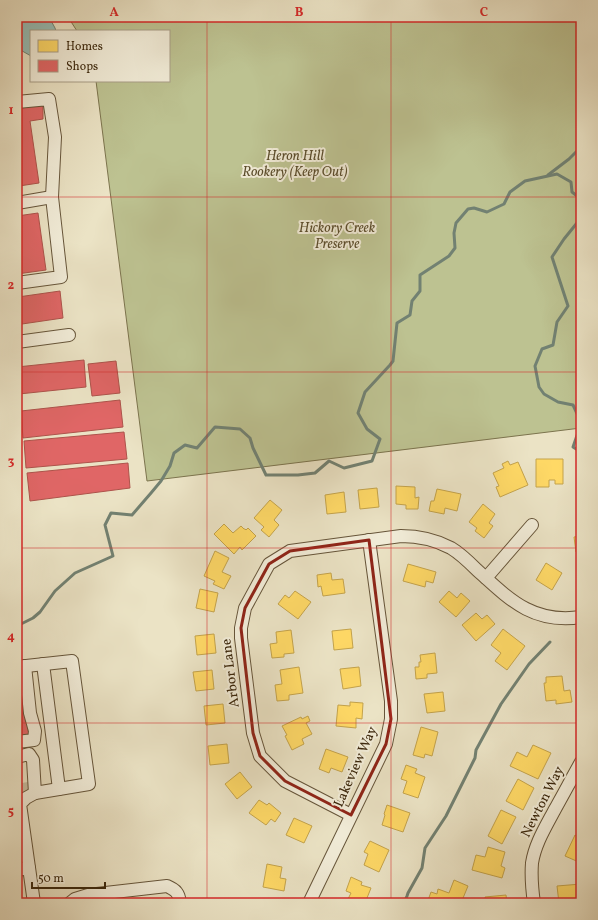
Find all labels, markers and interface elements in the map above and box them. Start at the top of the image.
text: A [109,4,119,22]
text: B [295,4,304,22]
text: C [480,4,488,22]
legend [30,30,170,82]
text: Homes [66,39,103,55]
text: Shops [66,59,98,75]
text: 1 [8,102,14,120]
park label: Heron Hill Rookery (Keep Out) [242,147,348,182]
park label: Hickory Creek Preserve [299,219,376,254]
text: 2 [8,277,15,295]
text: 3 [8,453,15,471]
text: 4 [7,628,15,646]
street label: Arbor Lane [217,637,245,709]
street label: Lakeview Way [330,723,383,811]
street label: Newton Way [517,763,569,841]
text: 5 [8,803,14,821]
scale bar [32,864,105,890]
text: 50 m [38,871,64,887]

